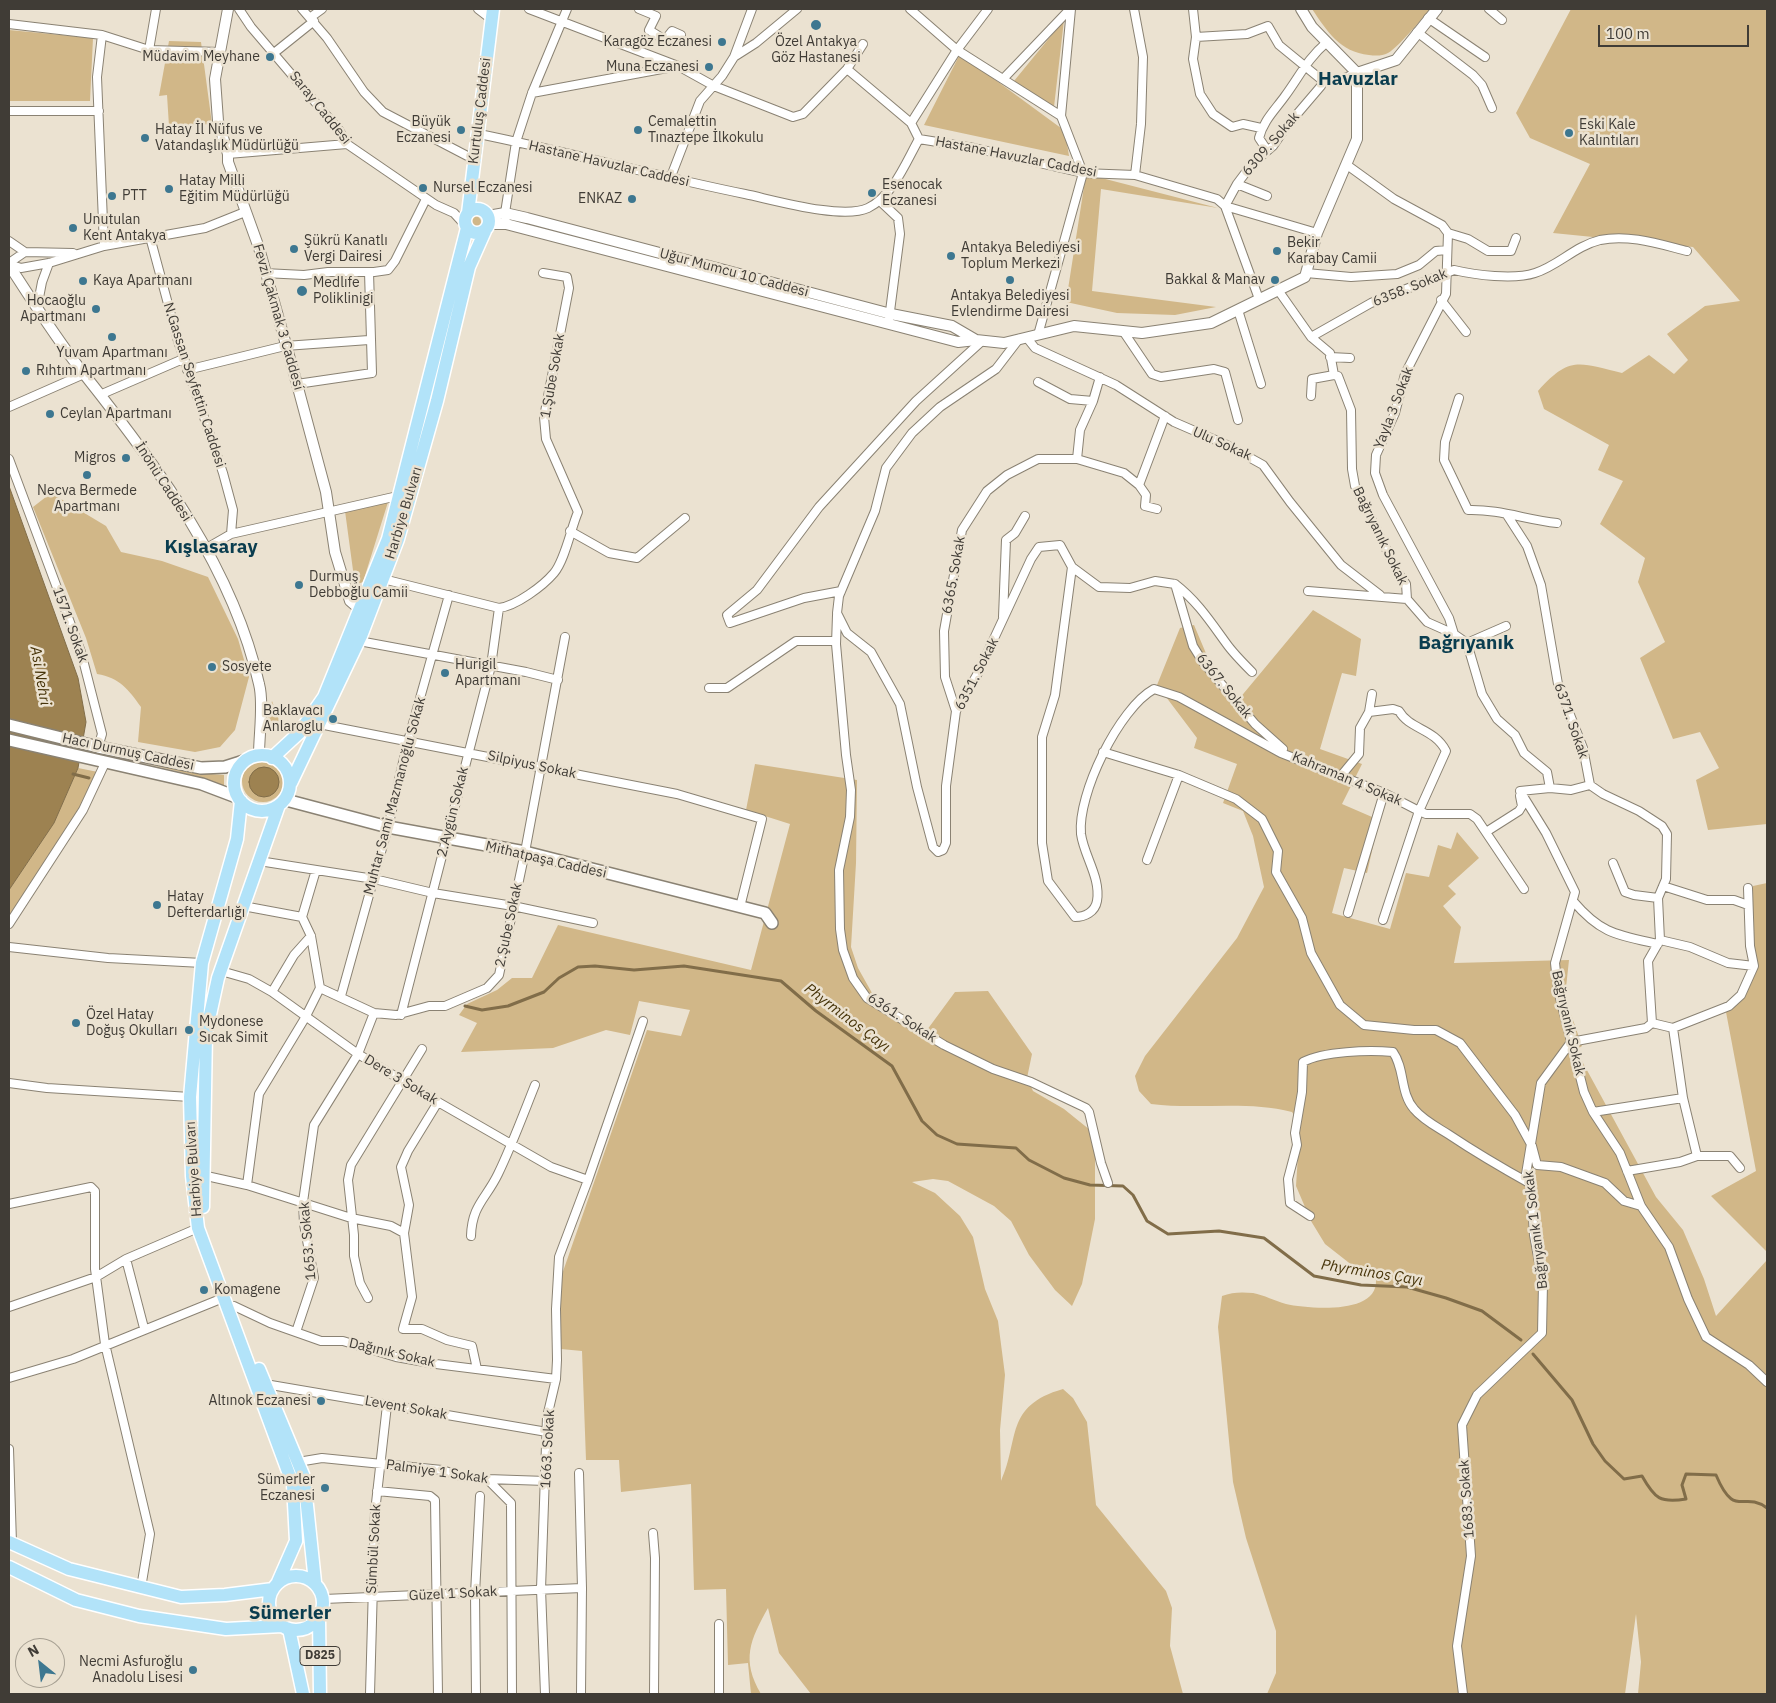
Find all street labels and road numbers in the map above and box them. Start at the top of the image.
street label: Kurtuluş Caddesi [465,57,495,165]
street label: Saray Caddesi [286,68,354,148]
street label: 6309. Sokak [1239,109,1303,179]
street label: Hastane Havuzlar Caddesi [934,133,1098,181]
street label: Hastane Havuzlar Caddesi [527,137,691,191]
street label: Fevzi Çakmak 3 Caddesi [249,242,307,392]
street label: Uğur Mumcu 10 Caddesi [658,245,810,301]
street label: 6358. Sokak [1370,265,1450,311]
street label: N.Gassan Seyfettin Caddesi [159,300,229,470]
street label: 1.Şube Sokak [537,332,569,420]
street label: Yayla 3 Sokak [1371,365,1417,451]
street label: Ulu Sokak [1190,424,1254,464]
street label: İnönü Caddesi [131,439,195,525]
street label: Harbiye Bulvarı [382,465,426,561]
street label: Bağrıyanık Sokak [1349,484,1411,588]
street label: 6365. Sokak [939,535,969,615]
street label: 1571. Sokak [49,585,91,665]
street label: 6351. Sokak [952,635,1002,713]
street label: 6367. Sokak [1193,650,1255,722]
street label: 6371. Sokak [1550,681,1592,761]
street label: Muhtar Sami Mazmanoğlu Sokak [360,695,430,897]
street label: Hacı Durmuş Caddesi [61,730,195,774]
street label: Silpiyus Sokak [486,747,578,783]
street label: Kahraman 4 Sokak [1290,748,1404,810]
street label: 2.Aygün Sokak [434,765,472,859]
street label: Mithatpaşa Caddesi [484,838,608,882]
street label: 2.Şube Sokak [492,881,526,969]
street label: Bağrıyanık Sokak [1548,969,1588,1077]
street label: 6361. Sokak [864,989,940,1047]
street label: Dere 3 Sokak [361,1051,441,1109]
street label: Harbiye Bulvarı [182,1121,206,1217]
street label: Bağrıyanık 1 Sokak [1520,1170,1552,1290]
street label: 1653. Sokak [296,1201,320,1281]
street label: Dağınık Sokak [347,1335,437,1371]
street label: Levent Sokak [364,1393,448,1423]
street label: 1663. Sokak [538,1409,558,1489]
street label: Palmiye 1 Sokak [385,1457,489,1487]
street label: 1683. Sokak [1456,1459,1478,1539]
street label: Sümbül Sokak [363,1504,385,1594]
street label: Güzel 1 Sokak [408,1583,498,1605]
road number: D825 [300,1646,340,1665]

